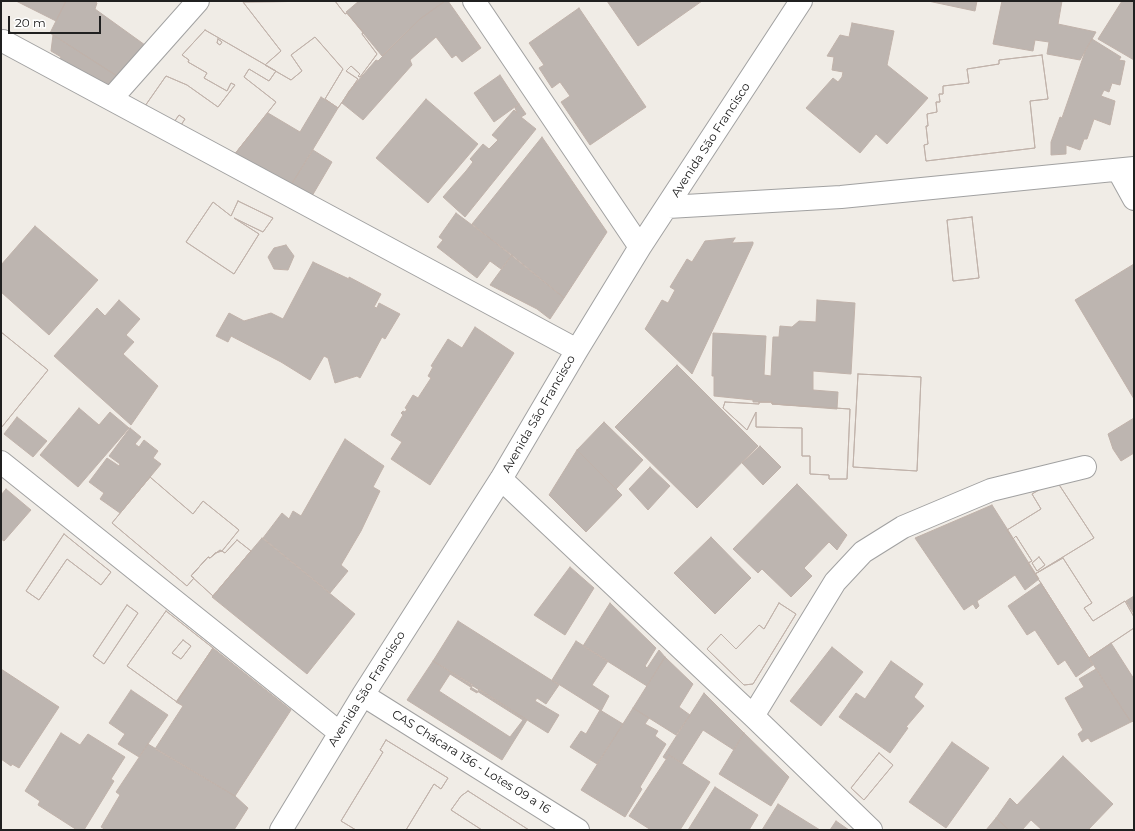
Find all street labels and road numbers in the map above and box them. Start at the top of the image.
street label: Avenida São Francisco [669,80,753,200]
street label: Avenida São Francisco [499,353,579,475]
street label: Avenida São Francisco [325,629,409,749]
street label: CAS Chácara 136 - Lotes 09 a 16 [389,707,553,817]

